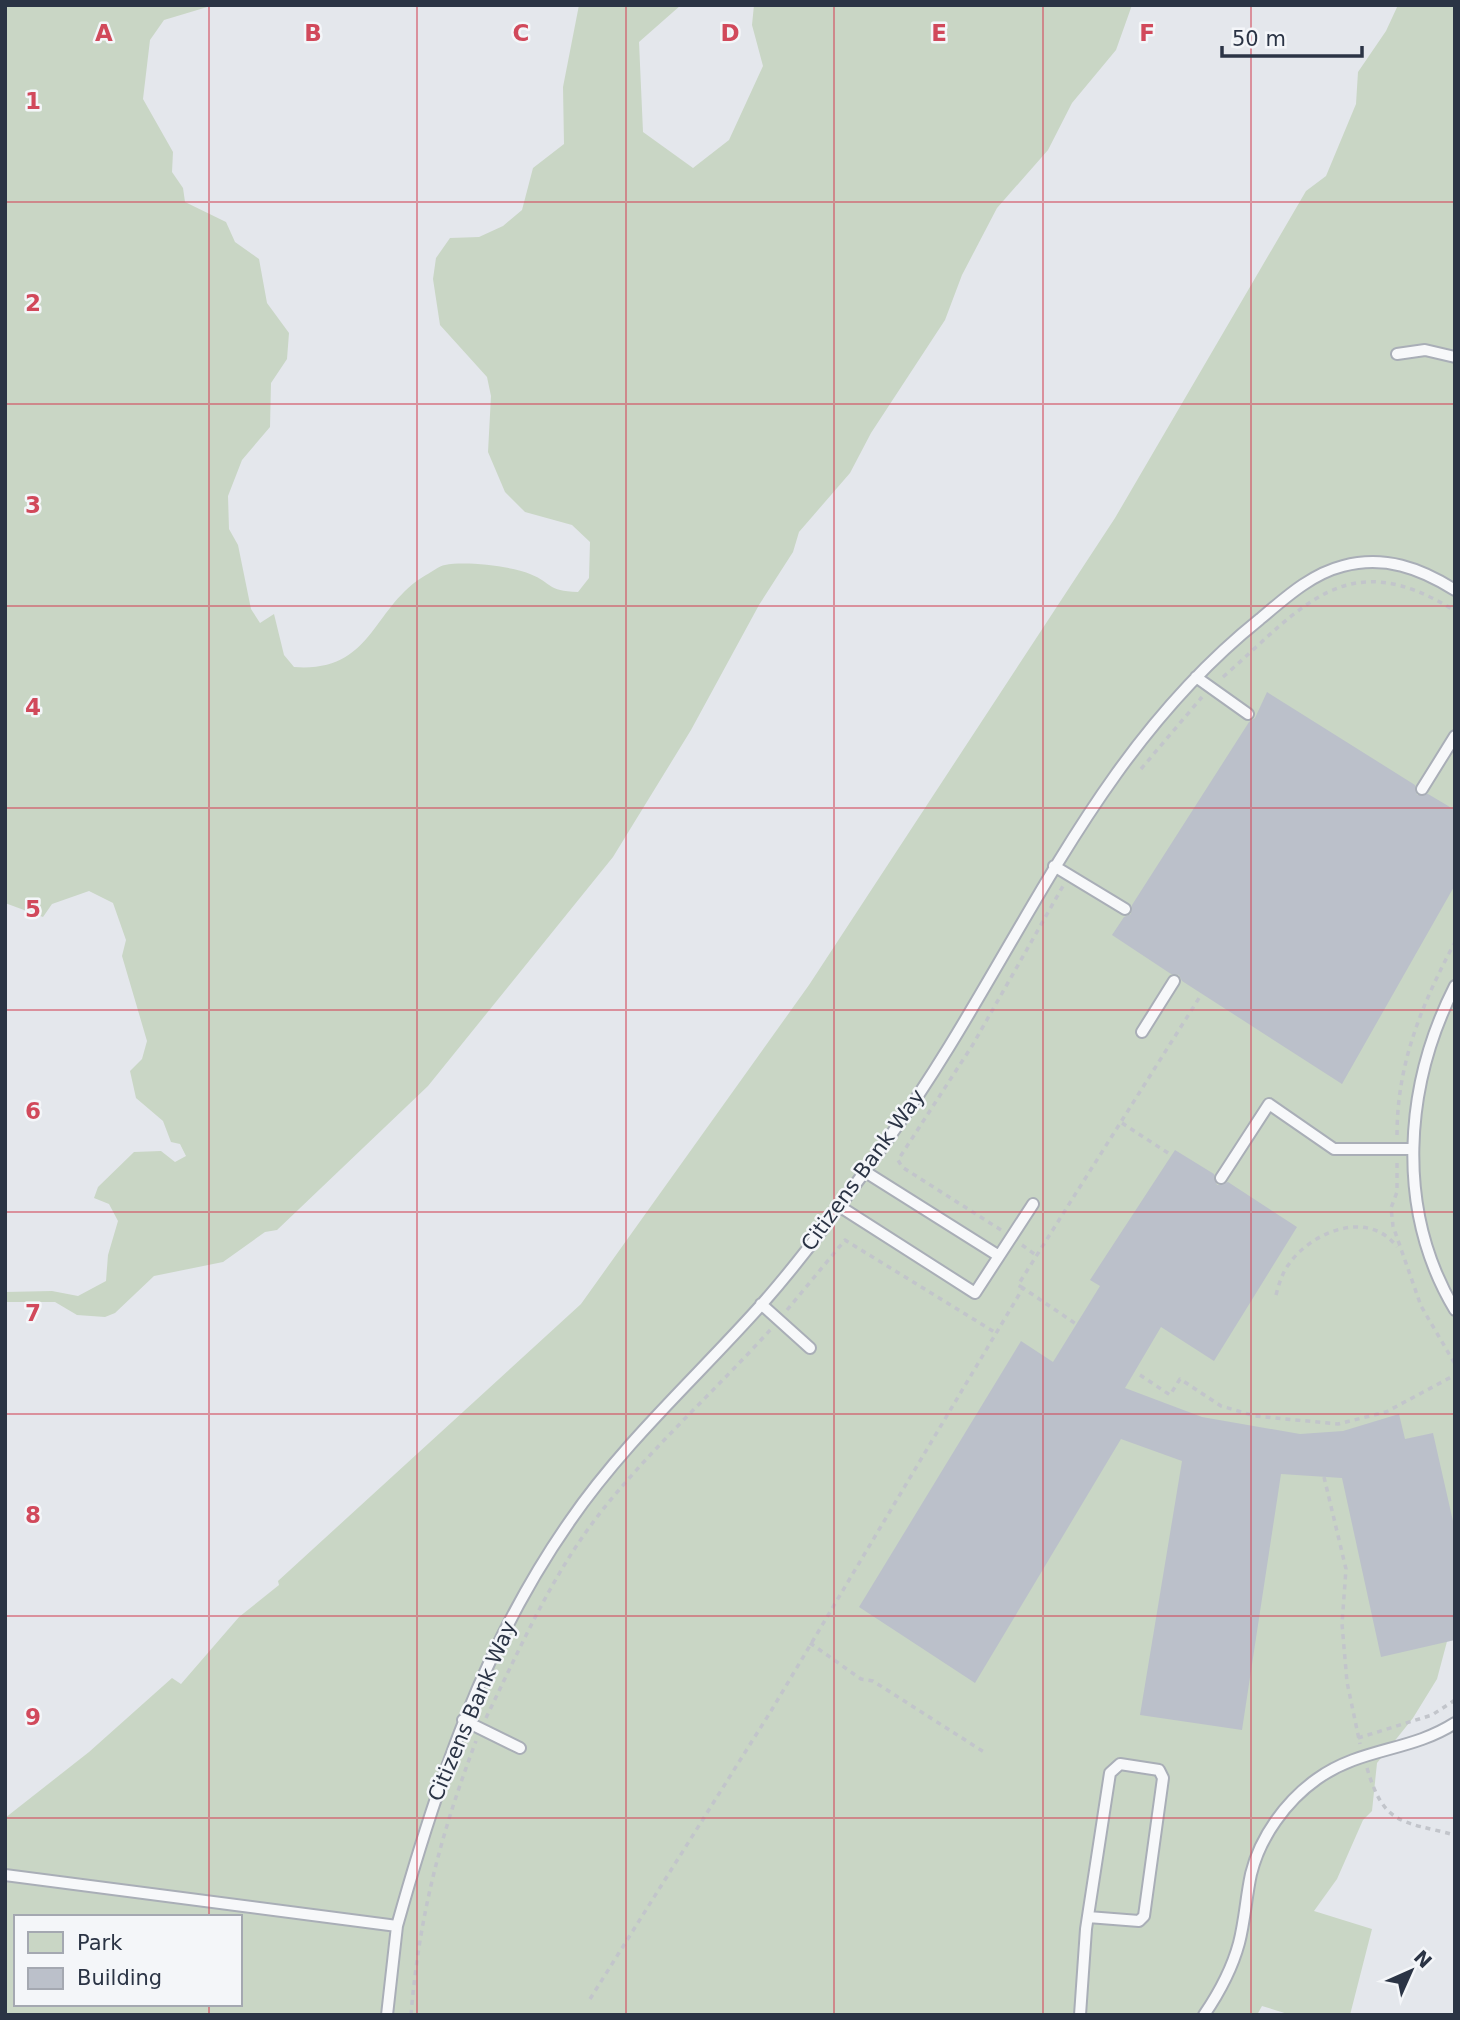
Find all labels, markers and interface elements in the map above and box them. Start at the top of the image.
scale bar [1222,14,1362,58]
text: A [95,20,113,46]
text: B [304,20,322,46]
text: C [513,20,529,46]
text: D [720,20,740,46]
text: E [931,20,947,46]
text: F [1139,20,1155,46]
text: 50 m [1232,27,1286,51]
text: 1 [25,88,41,114]
text: 2 [25,290,41,316]
text: 3 [25,492,41,518]
text: 4 [25,694,41,720]
text: 5 [25,896,41,922]
street label: Citizens Bank Way [796,1085,930,1255]
text: 6 [25,1098,41,1124]
text: 7 [25,1300,41,1326]
text: 8 [25,1502,41,1528]
street label: Citizens Bank Way [423,1617,521,1805]
text: 9 [25,1704,41,1730]
legend [14,1915,242,2006]
text: Park [77,1931,123,1955]
north arrow [1376,1936,1446,2006]
text: N [1410,1946,1436,1972]
text: Building [77,1966,162,1990]

